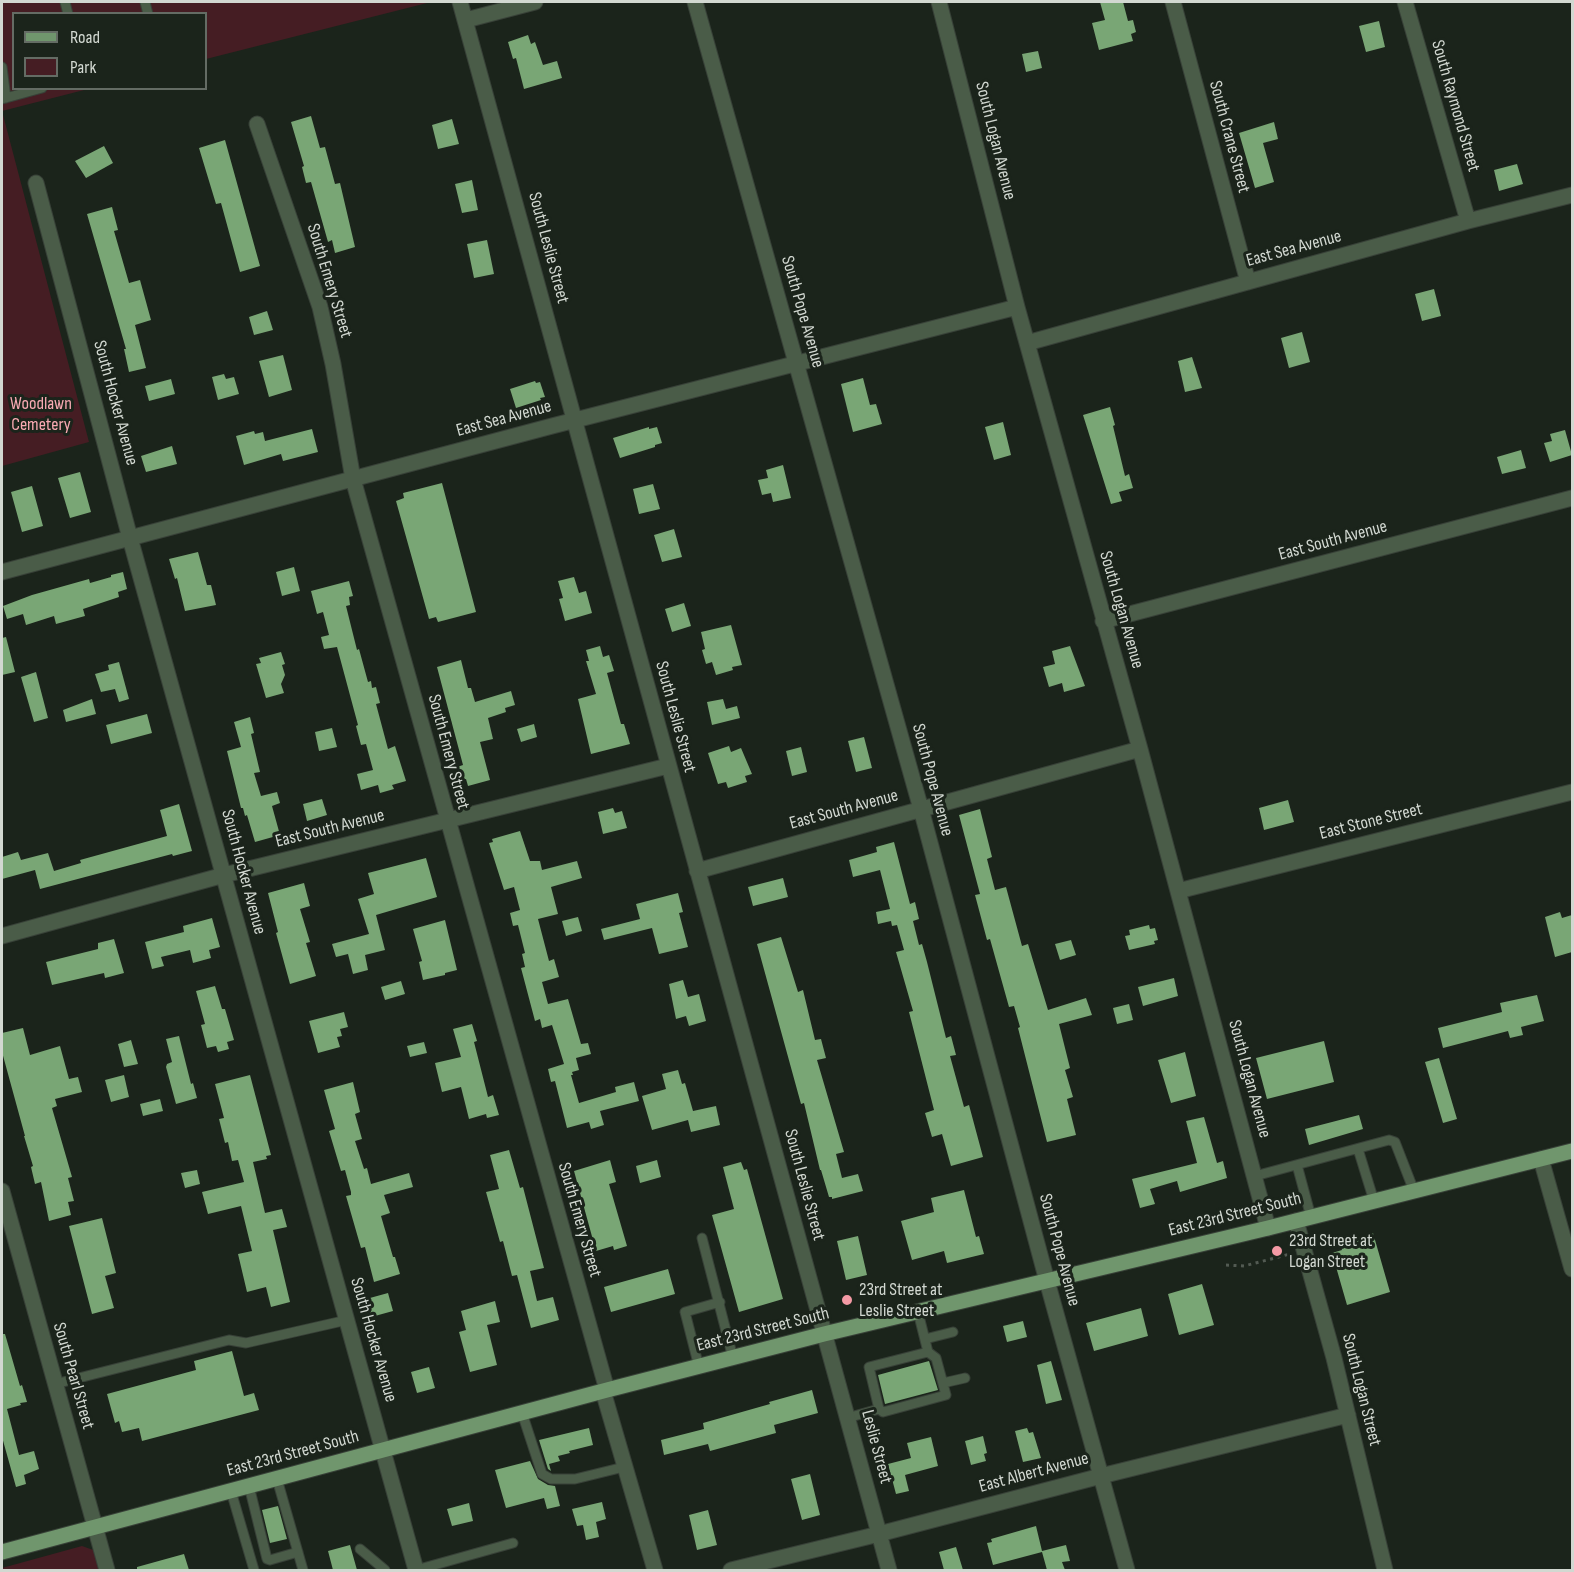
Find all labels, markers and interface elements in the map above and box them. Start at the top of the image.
legend [12,12,207,90]
text: Road [70,27,100,48]
street label: South Raymond Street [1426,38,1484,174]
text: Park [70,57,96,78]
street label: South Crane Street [1204,79,1254,195]
street label: South Logan Avenue [970,80,1020,202]
street label: South Leslie Street [523,190,573,306]
street label: South Emery Street [301,221,357,341]
street label: East Sea Avenue [1244,226,1344,272]
street label: South Pope Avenue [776,254,828,370]
street label: South Hocker Avenue [88,338,142,468]
park label: Woodlawn Cemetery [10,393,72,436]
street label: East Sea Avenue [454,396,554,442]
street label: East South Avenue [1276,516,1390,566]
street label: South Logan Avenue [1094,549,1148,671]
street label: South Leslie Street [650,659,700,775]
street label: South Emery Street [422,692,474,812]
street label: South Pope Avenue [907,721,957,839]
street label: East South Avenue [787,785,901,835]
street label: East Stone Street [1317,799,1425,845]
street label: East South Avenue [273,805,387,853]
street label: South Hocker Avenue [216,807,270,937]
street label: South Logan Avenue [1223,1018,1275,1140]
street label: South Leslie Street [779,1127,829,1243]
street label: South Emery Street [552,1160,606,1280]
street label: East 23rd Street South [1166,1188,1304,1242]
street label: South Pope Avenue [1034,1191,1084,1309]
place label: 23rd Street at Logan Street [1289,1230,1373,1272]
marker: 23rd Street at Logan Street [1270,1244,1284,1258]
street label: South Hocker Avenue [345,1275,401,1405]
place label: 23rd Street at Leslie Street [859,1279,943,1322]
marker: 23rd Street at Leslie Street [840,1293,854,1307]
street label: East 23rd Street South [694,1303,832,1357]
street label: South Pearl Street [47,1320,99,1432]
street label: South Logan Street [1337,1332,1385,1448]
street label: Leslie Street [856,1408,896,1486]
street label: East 23rd Street South [225,1426,361,1482]
street label: East Albert Avenue [977,1448,1091,1498]

